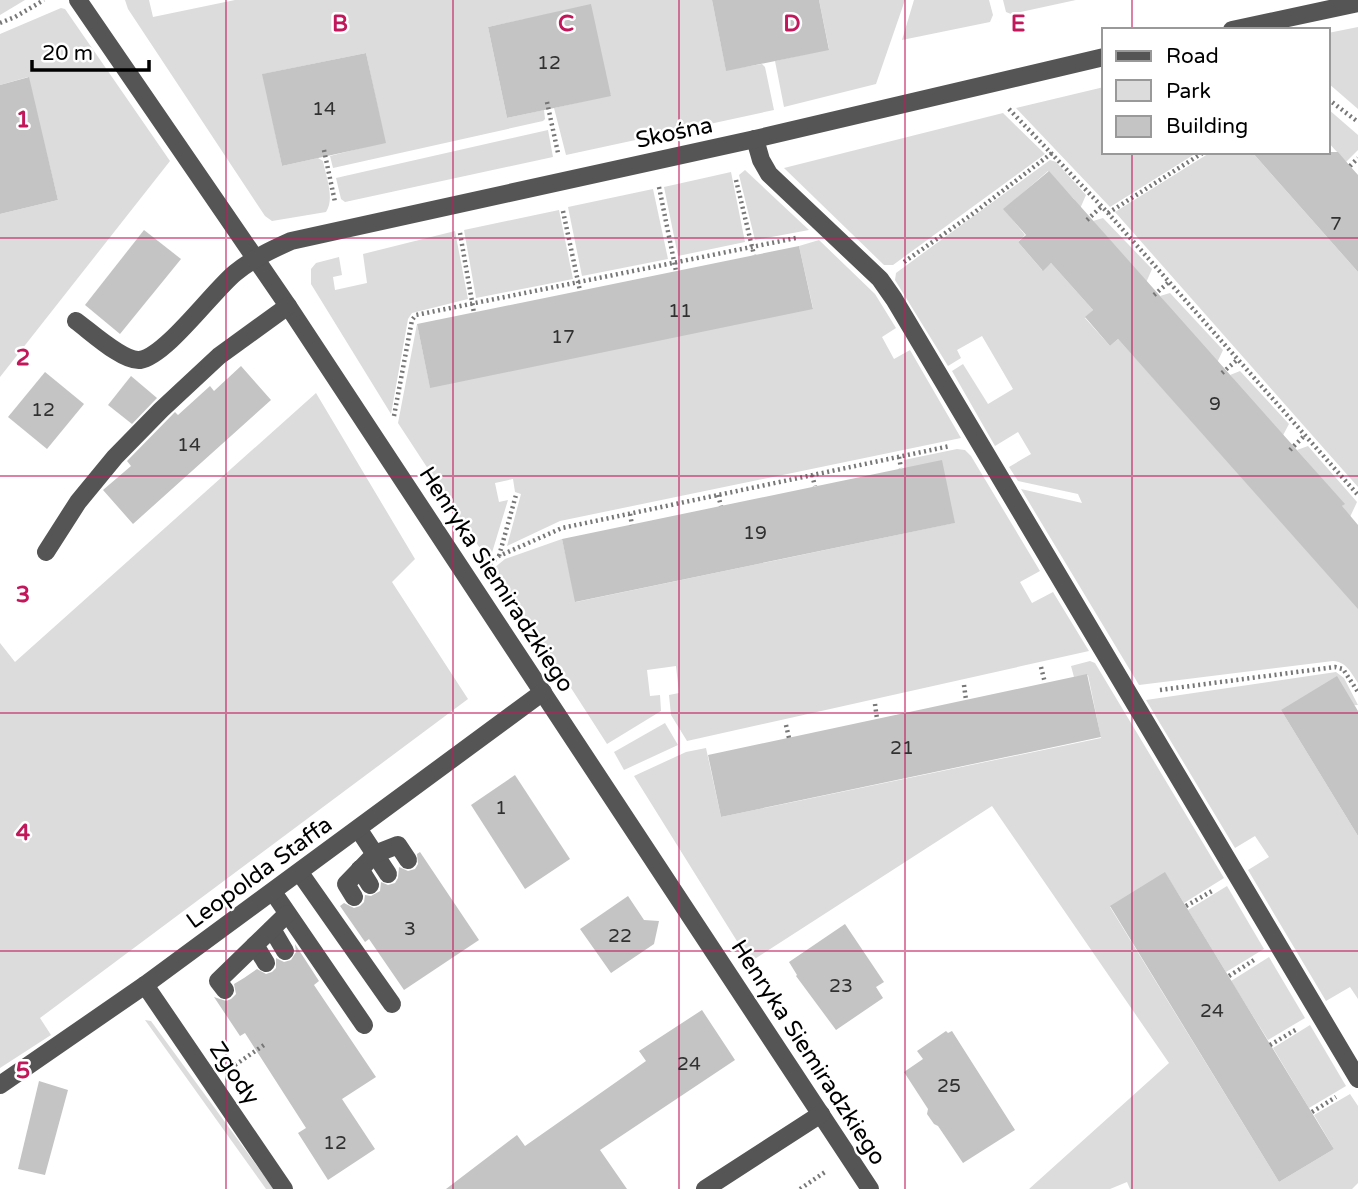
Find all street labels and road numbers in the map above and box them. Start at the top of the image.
street label: Skośna [633,111,715,155]
street label: Henryka Siemiradzkiego [413,461,580,698]
street label: Leopolda Staffa [181,811,338,935]
street label: Henryka Siemiradzkiego [725,934,892,1171]
street label: Zgody [203,1037,265,1110]

